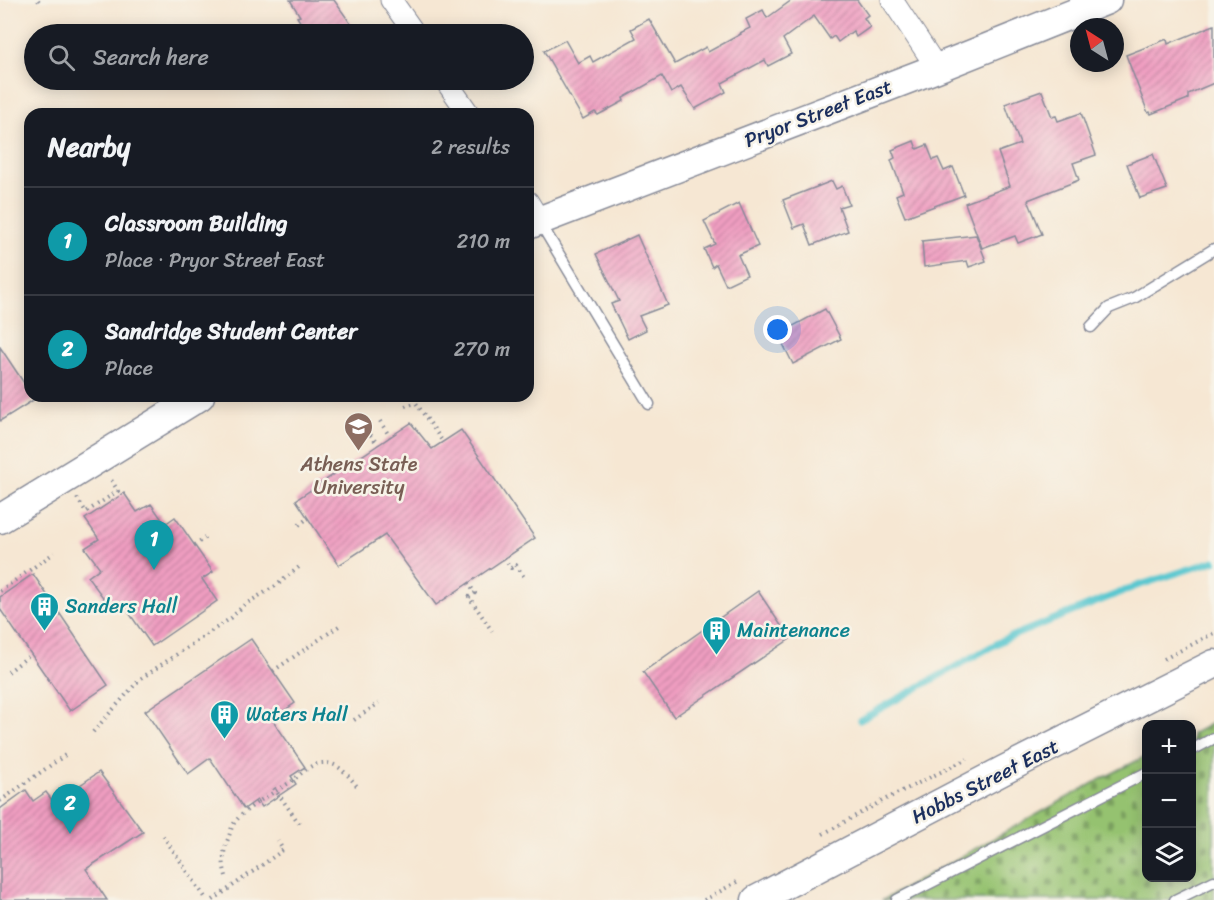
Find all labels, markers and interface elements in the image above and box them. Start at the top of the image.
north arrow [1070,18,1124,72]
search box [24,24,534,90]
text: Search here [93,38,209,77]
icon: search [45,41,78,74]
street label: Pryor Street East [739,69,898,158]
text: Nearby [48,124,130,170]
text: 2 results [431,130,510,165]
text: Classroom Building [105,204,288,243]
text: 1 [63,224,72,259]
text: 210 m [457,224,510,259]
text: Place · Pryor Street East [105,243,325,278]
text: Sandridge Student Center [105,312,357,351]
your location [763,315,792,344]
text: 2 [62,332,73,367]
text: 270 m [454,332,510,367]
text: Place [105,351,153,386]
school or university icon: Athens State University [343,410,375,452]
place label: Athens State University [300,447,418,505]
pin: 1 [134,520,174,570]
place label: Sanders Hall [65,589,178,624]
building icon: Sanders Hall [28,590,60,632]
place label: Maintenance [737,613,850,648]
building icon: Maintenance [700,614,732,656]
place label: Waters Hall [246,697,349,732]
building icon: Waters Hall [209,698,241,740]
map controls [1142,720,1196,882]
button: + [1142,720,1196,774]
street label: Hobbs Street East [905,729,1065,834]
button: − [1142,774,1196,828]
pin: 2 [50,784,90,834]
button: layers [1142,828,1196,882]

